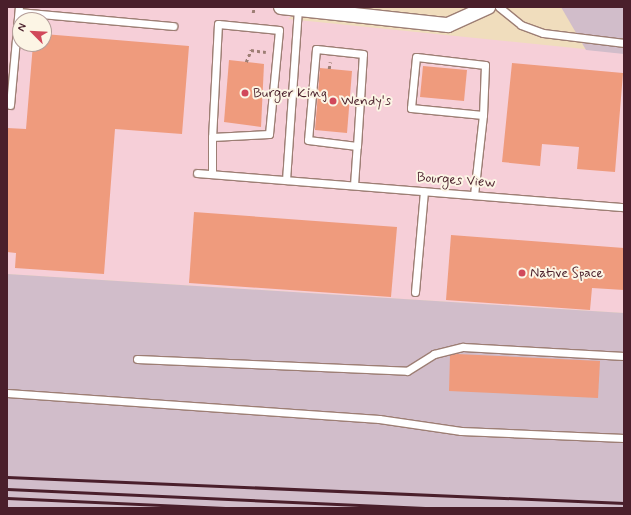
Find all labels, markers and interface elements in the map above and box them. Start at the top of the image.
north arrow [12,12,52,52]
text: N [14,21,30,34]
place label: Burger King [253,85,325,101]
marker: Burger King [240,88,250,98]
place label: Wendy's [341,93,391,109]
marker: Wendy's [328,96,338,106]
street label: Bourges View [417,169,495,191]
place label: Native Space [530,265,605,281]
marker: Native Space [517,268,527,278]

